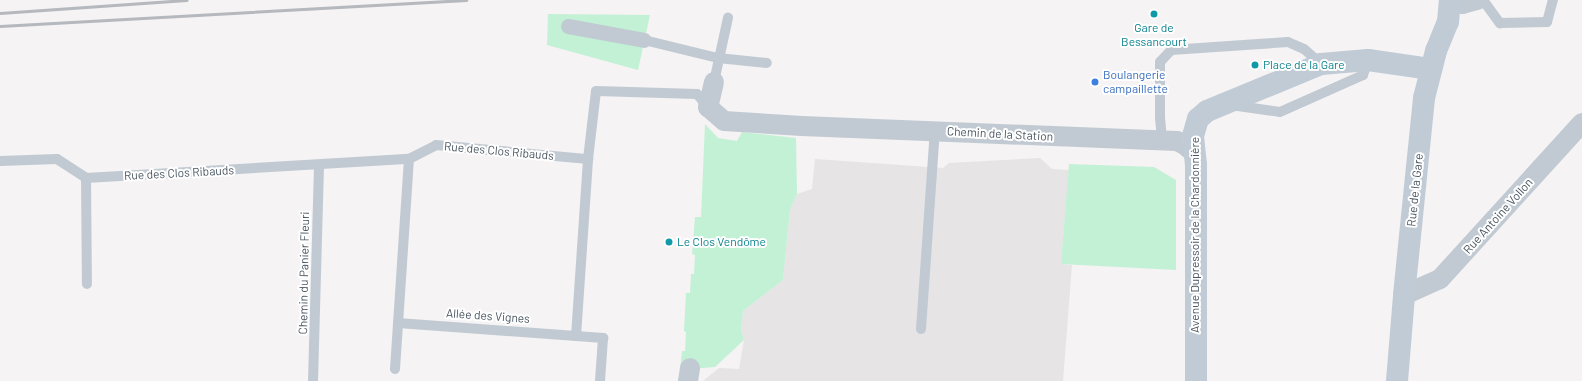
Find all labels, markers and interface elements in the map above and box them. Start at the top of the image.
marker: Gare de Bessancourt [1149,9,1159,19]
place label: Gare de Bessancourt [1121,21,1187,49]
place label: Place de la Gare [1263,58,1345,72]
marker: Place de la Gare [1250,60,1260,70]
place label: Boulangerie campaillette [1103,68,1168,96]
marker: Boulangerie campaillette [1090,77,1100,87]
street label: Chemin de la Station [946,124,1054,144]
street label: Avenue Dupressoir de la Chardonnière [1188,137,1202,333]
street label: Rue des Clos Ribauds [443,139,555,163]
street label: Rue de la Gare [1404,153,1426,227]
street label: Rue des Clos Ribauds [124,163,234,183]
street label: Rue Antoine Vollon [1460,175,1536,257]
street label: Chemin du Panier Fleuri [296,211,312,335]
place label: Le Clos Vendôme [677,235,766,249]
marker: Le Clos Vendôme [664,237,674,247]
street label: Allée des Vignes [446,306,530,326]

